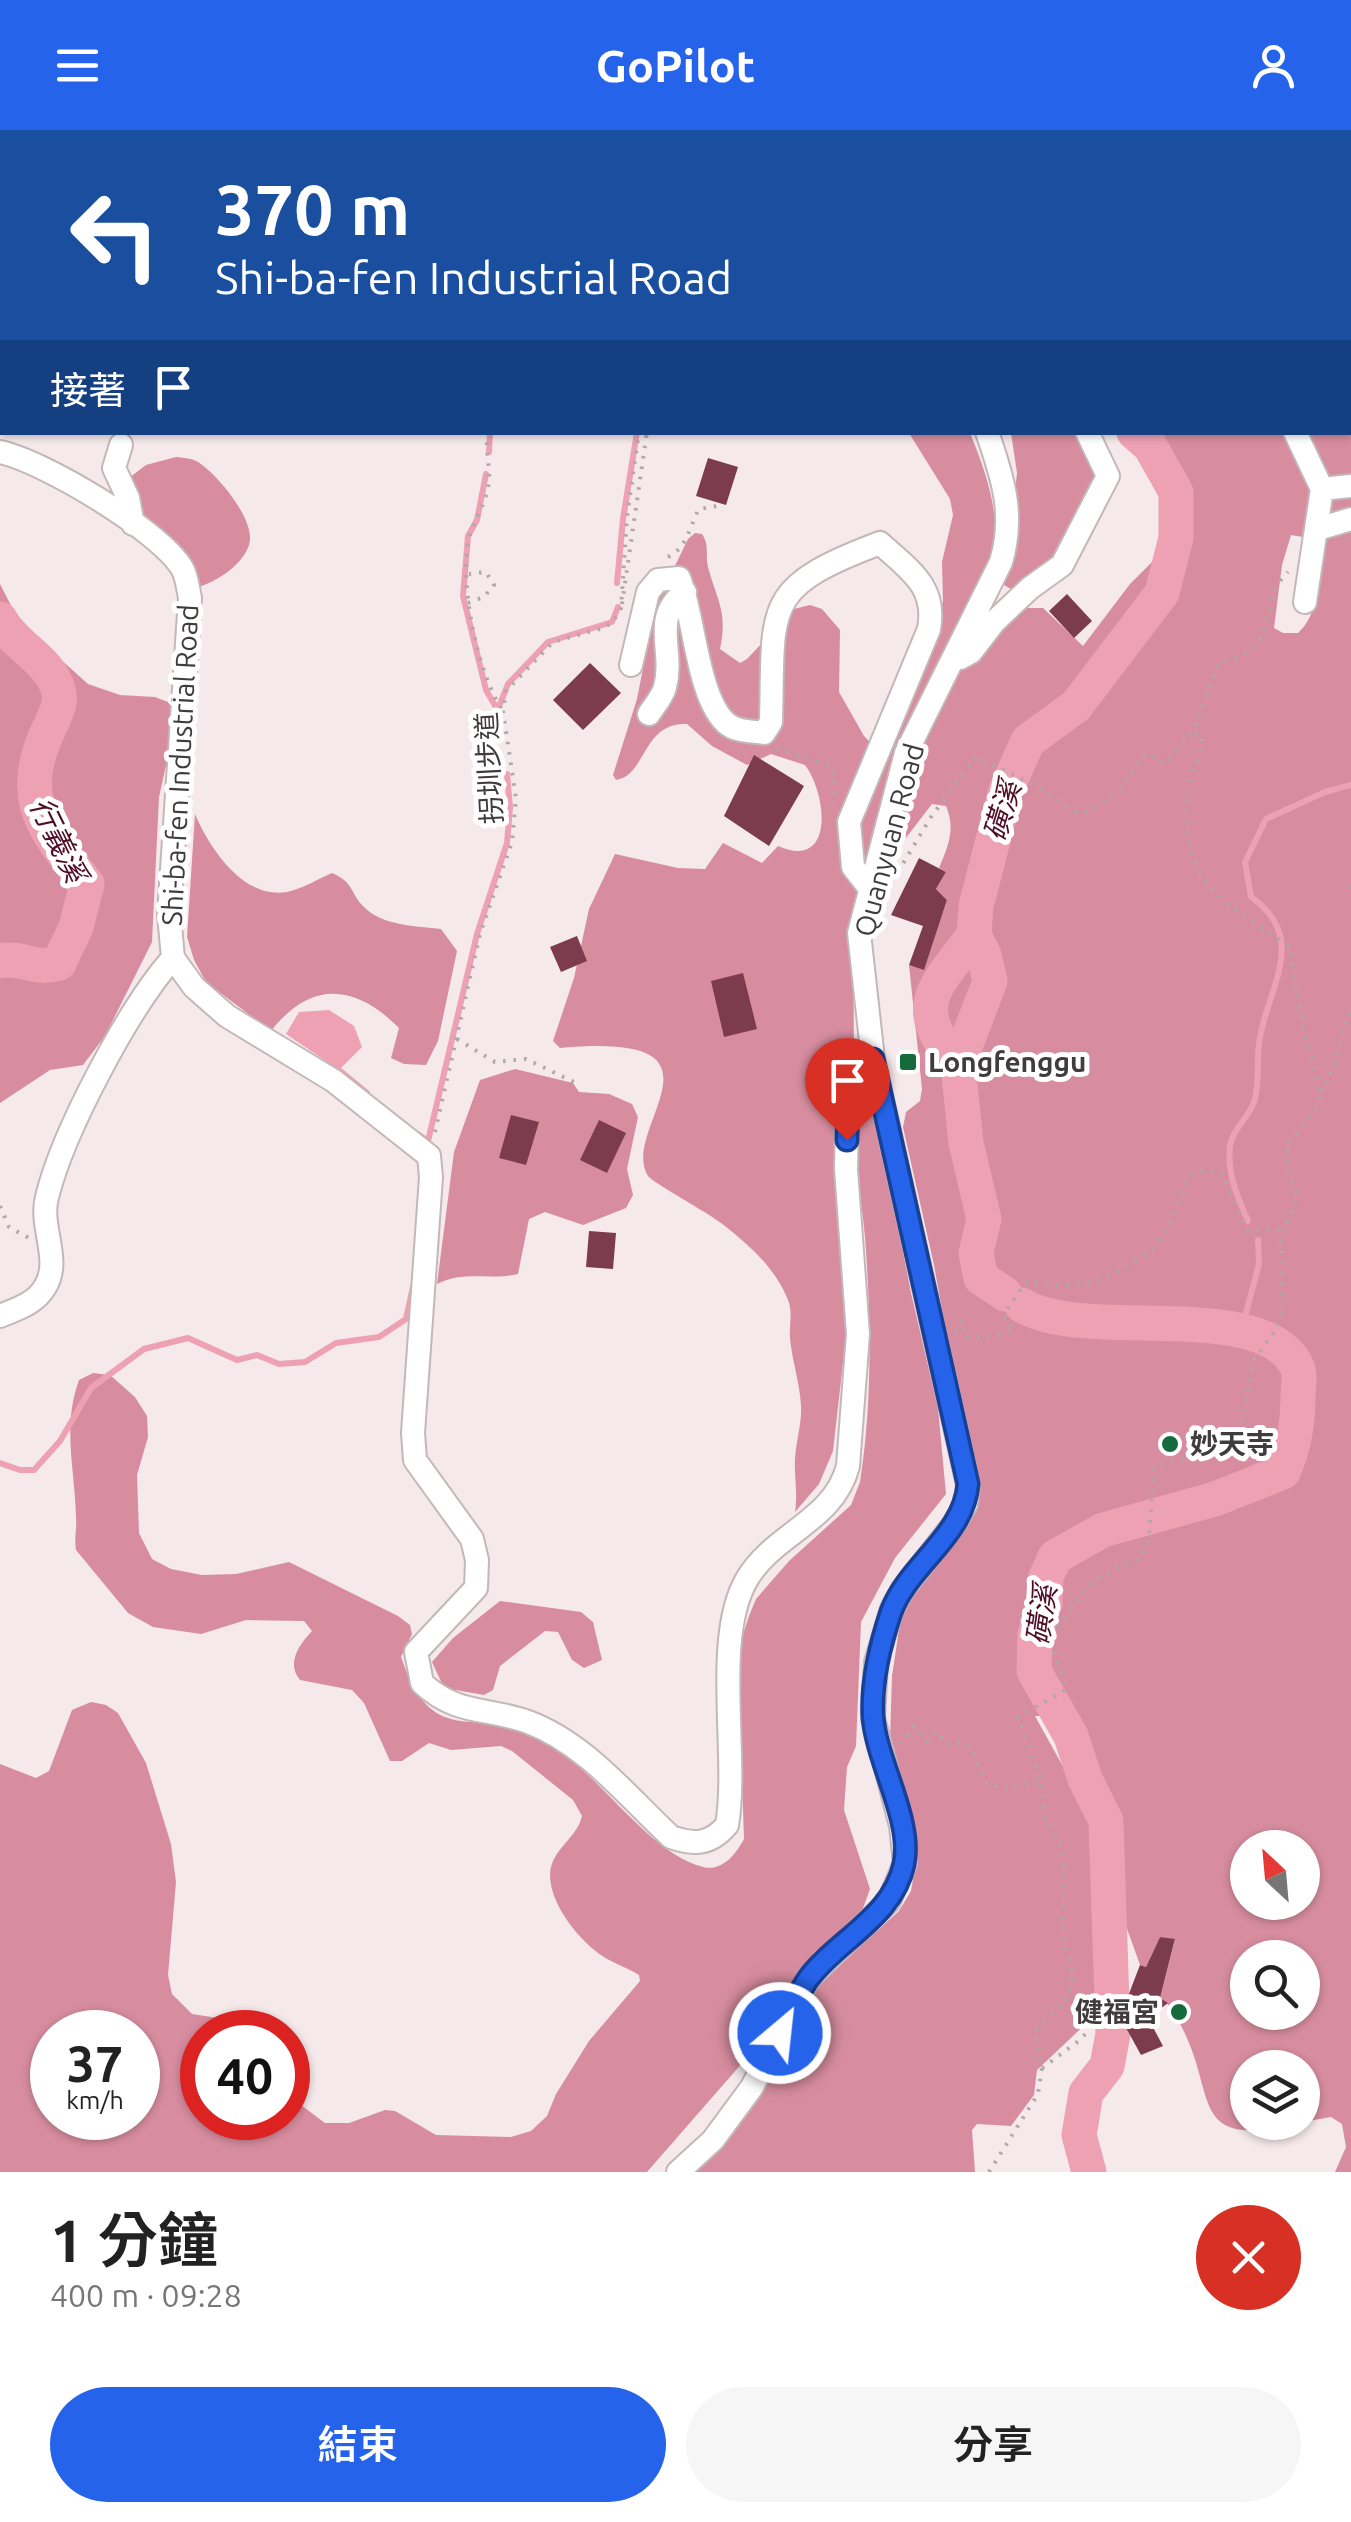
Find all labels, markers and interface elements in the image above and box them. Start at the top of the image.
icon: menu [50,38,105,93]
icon: person [1246,38,1301,93]
text: GoPilot [596,40,755,91]
icon: left [50,170,180,300]
text: 370 m [215,170,410,248]
text: Shi-ba-fen Industrial Road [215,252,732,303]
icon: arrive [146,360,201,415]
text: 接著 [50,369,126,411]
street label: Shi-ba-fen Industrial Road [156,604,203,926]
street label: 拐圳步道 [470,711,507,825]
street label: Quanyuan Road [848,740,929,940]
water label: 磺溪 [977,773,1028,844]
water label: 行義溪 [24,792,96,891]
pin [805,1038,890,1141]
place label: Longfenggu [928,1046,1086,1077]
marker: Longfenggu [897,1051,919,1073]
icon: arrive [820,1053,875,1108]
place label: 妙天寺 [1190,1428,1274,1459]
marker: 妙天寺 [1159,1433,1181,1455]
water label: 磺溪 [1020,1579,1063,1647]
north arrow [1230,1830,1320,1920]
map controls [1230,1830,1320,2140]
button: search [1230,1940,1320,2030]
position arrow [728,1981,832,2085]
place label: 健福宮 [1075,1996,1159,2027]
marker: 健福宮 [1168,2001,1190,2023]
speed limit sign: 40 [180,2010,310,2140]
text: 37 [67,2035,123,2091]
button: layers [1230,2050,1320,2140]
text: km/h [66,2086,124,2114]
button: close [1196,2205,1301,2310]
text: 1 分鐘 [50,2206,218,2273]
text: 400 m · 09:28 [50,2277,242,2313]
button: 結束 [50,2387,666,2502]
button: 分享 [686,2387,1301,2502]

